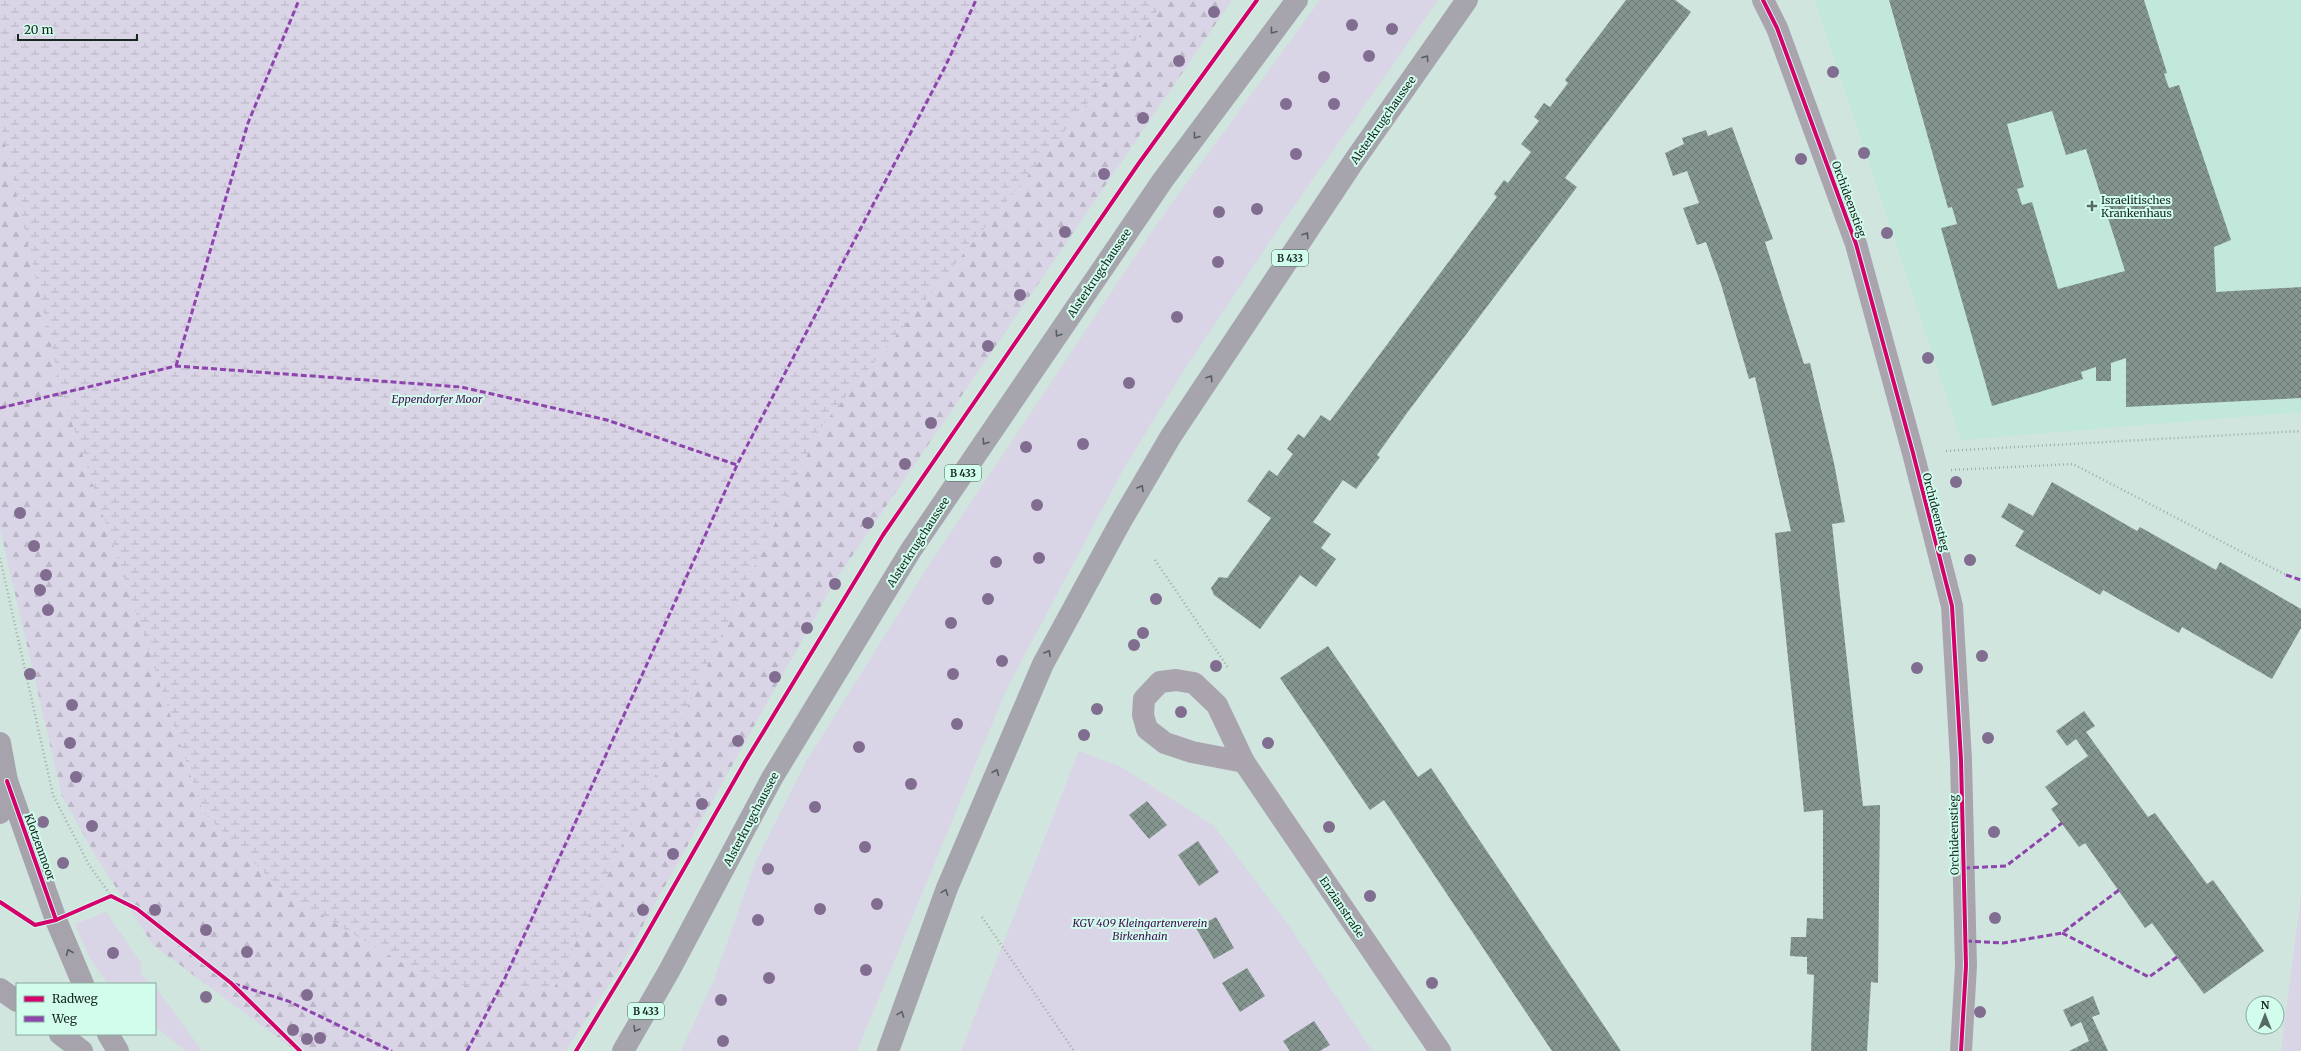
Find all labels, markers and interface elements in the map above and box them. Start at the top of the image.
scale bar [18,16,137,42]
text: 20 m [24,22,53,37]
one-way arrow [1271,27,1278,34]
one-way arrow [1421,55,1429,62]
street label: Alsterkrugchaussee [1347,73,1419,168]
one-way arrow [1194,131,1201,138]
street label: Orchideenstieg [1829,159,1869,239]
place label: Israelitisches Krankenhaus [2101,193,2172,220]
marker: Israelitisches Krankenhaus [2086,200,2098,212]
street label: Alsterkrugchaussee [1063,226,1134,321]
one-way arrow [1301,232,1308,239]
road number: B 433 [1272,250,1308,266]
one-way arrow [1056,330,1063,337]
one-way arrow [1205,375,1213,382]
park label: Eppendorfer Moor [392,392,483,406]
one-way arrow [982,438,990,445]
road number: B 433 [945,465,981,481]
street label: Orchideenstieg [1920,471,1953,553]
one-way arrow [1136,485,1143,492]
street label: Alsterkrugchaussee [883,494,952,590]
one-way arrow [1044,650,1051,657]
street label: Alsterkrugchaussee [720,769,782,869]
one-way arrow [991,769,999,777]
street label: Orchideenstieg [1946,794,1962,875]
street label: Klotzenmoor [21,812,59,882]
street label: Enzianstraße [1316,874,1368,940]
one-way arrow [941,889,949,896]
park label: KGV 409 Kleingartenverein Birkenhain [1072,916,1208,943]
one-way arrow [66,948,74,955]
legend [16,983,156,1035]
text: Radweg [52,991,98,1006]
north arrow [2245,995,2285,1035]
text: N [2261,998,2270,1012]
road number: B 433 [628,1003,664,1019]
text: Weg [51,1011,78,1026]
one-way arrow [897,1011,905,1018]
one-way arrow [633,1025,640,1032]

